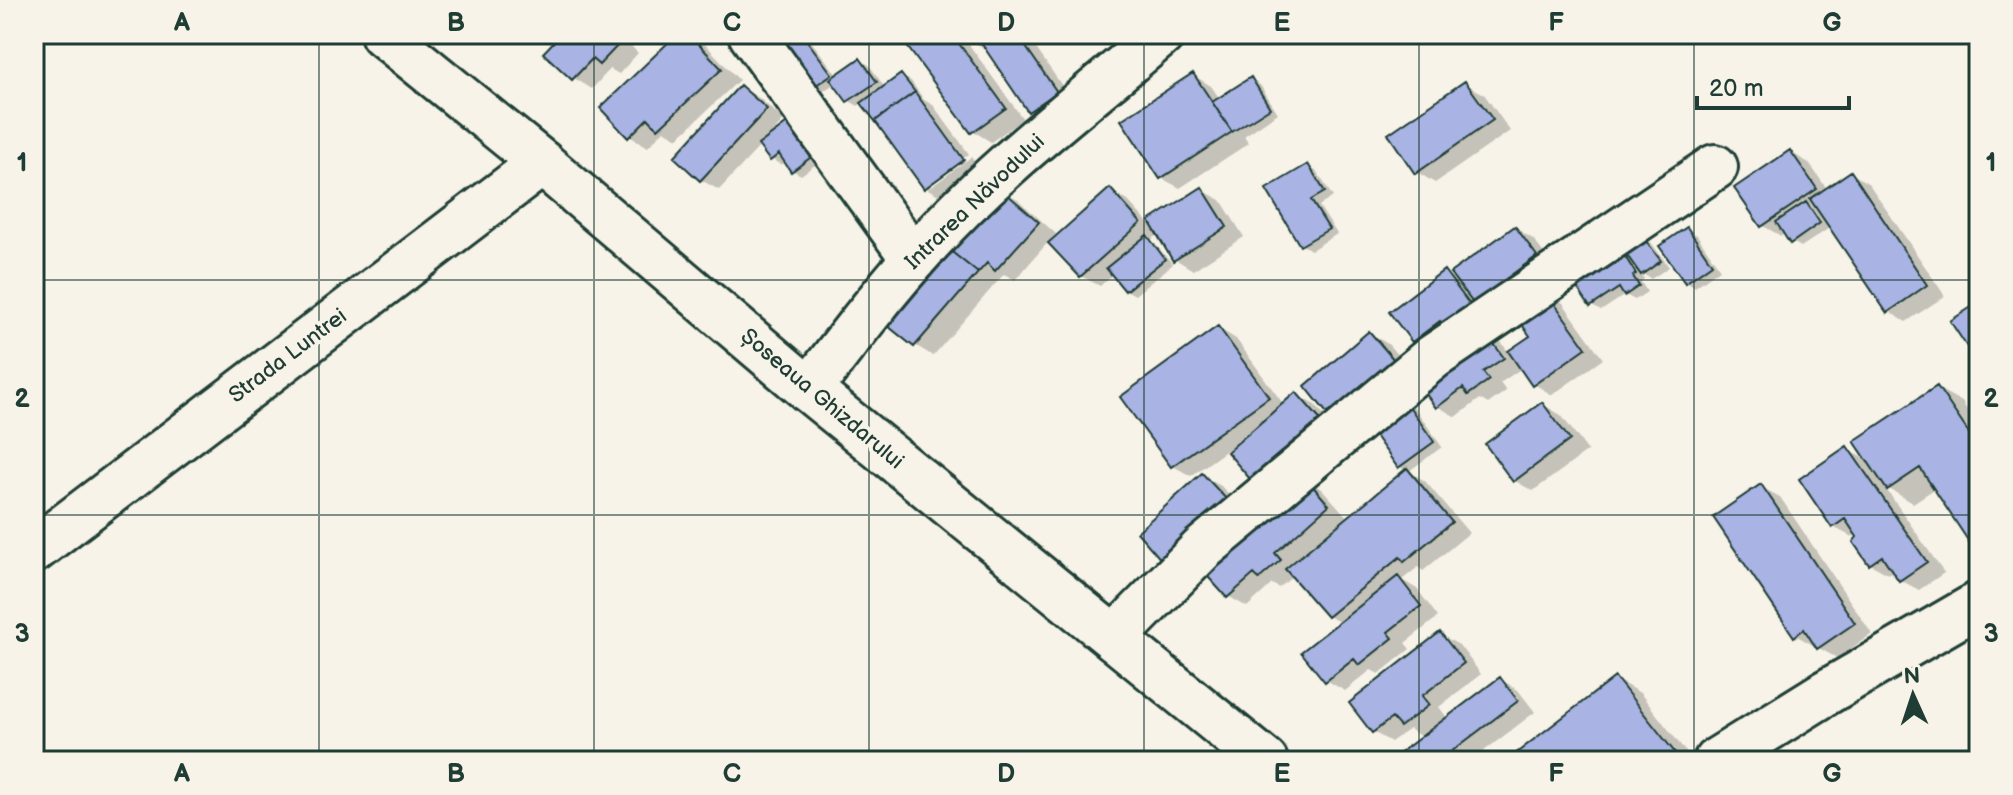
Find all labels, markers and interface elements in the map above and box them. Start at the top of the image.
text: A [173,8,190,39]
text: B [447,8,465,39]
text: C [723,8,741,39]
text: D [997,8,1015,39]
text: E [1274,8,1291,39]
text: F [1548,8,1564,39]
text: G [1822,8,1842,39]
scale bar [1697,60,1849,110]
text: 20 m [1709,74,1764,103]
street label: Intrarea Năvodului [899,128,1051,276]
text: 1 [17,148,27,179]
text: 1 [1986,148,1996,179]
street label: Strada Luntrei [224,303,352,409]
street label: Șoseaua Ghizdarului [735,323,909,475]
text: 2 [14,384,30,415]
text: 2 [1983,384,1999,415]
text: 3 [14,619,30,650]
text: 3 [1983,619,1999,650]
north arrow [1873,655,1953,735]
text: N [1903,663,1921,690]
text: A [173,759,190,790]
text: B [447,759,465,790]
text: C [723,759,741,790]
text: D [997,759,1015,790]
text: E [1274,759,1291,790]
text: F [1548,759,1564,790]
text: G [1822,759,1842,790]

